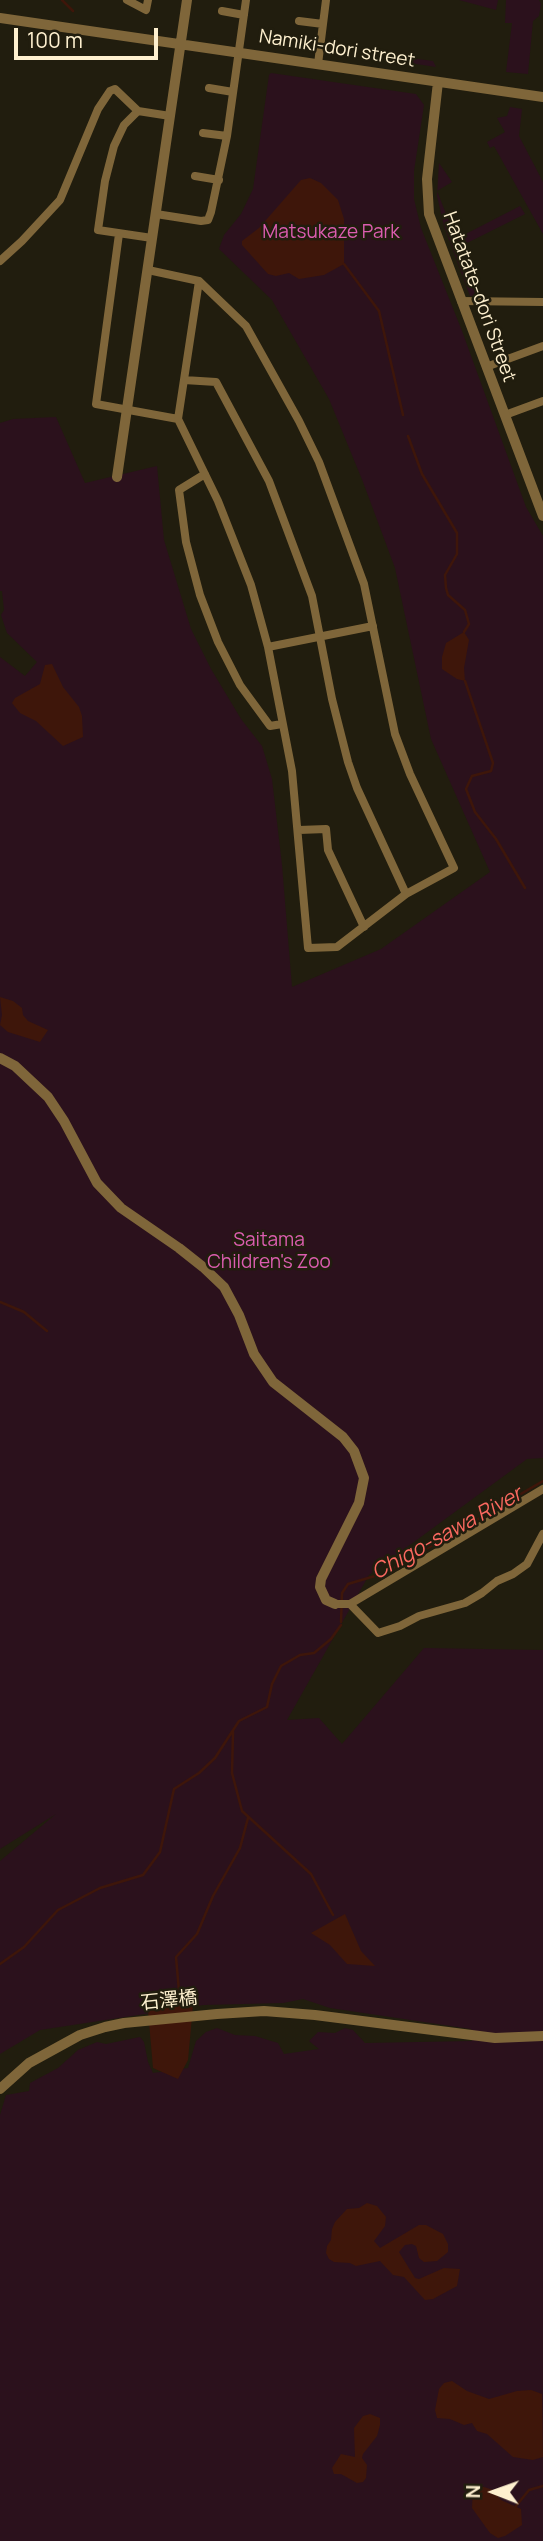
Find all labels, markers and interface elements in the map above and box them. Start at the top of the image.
scale bar [18,14,161,58]
street label: Namiki-dori street [257,25,417,73]
text: 100 m [27,26,83,54]
street label: Hatatate-dori Street [438,209,520,385]
park label: Matsukaze Park [262,222,400,244]
park label: Saitama Children's Zoo [207,1230,331,1274]
water label: Chigo-sawa River [367,1482,527,1586]
street label: 石澤橋 [139,1987,199,2015]
north arrow [459,2457,529,2527]
text: N [460,2485,486,2499]

